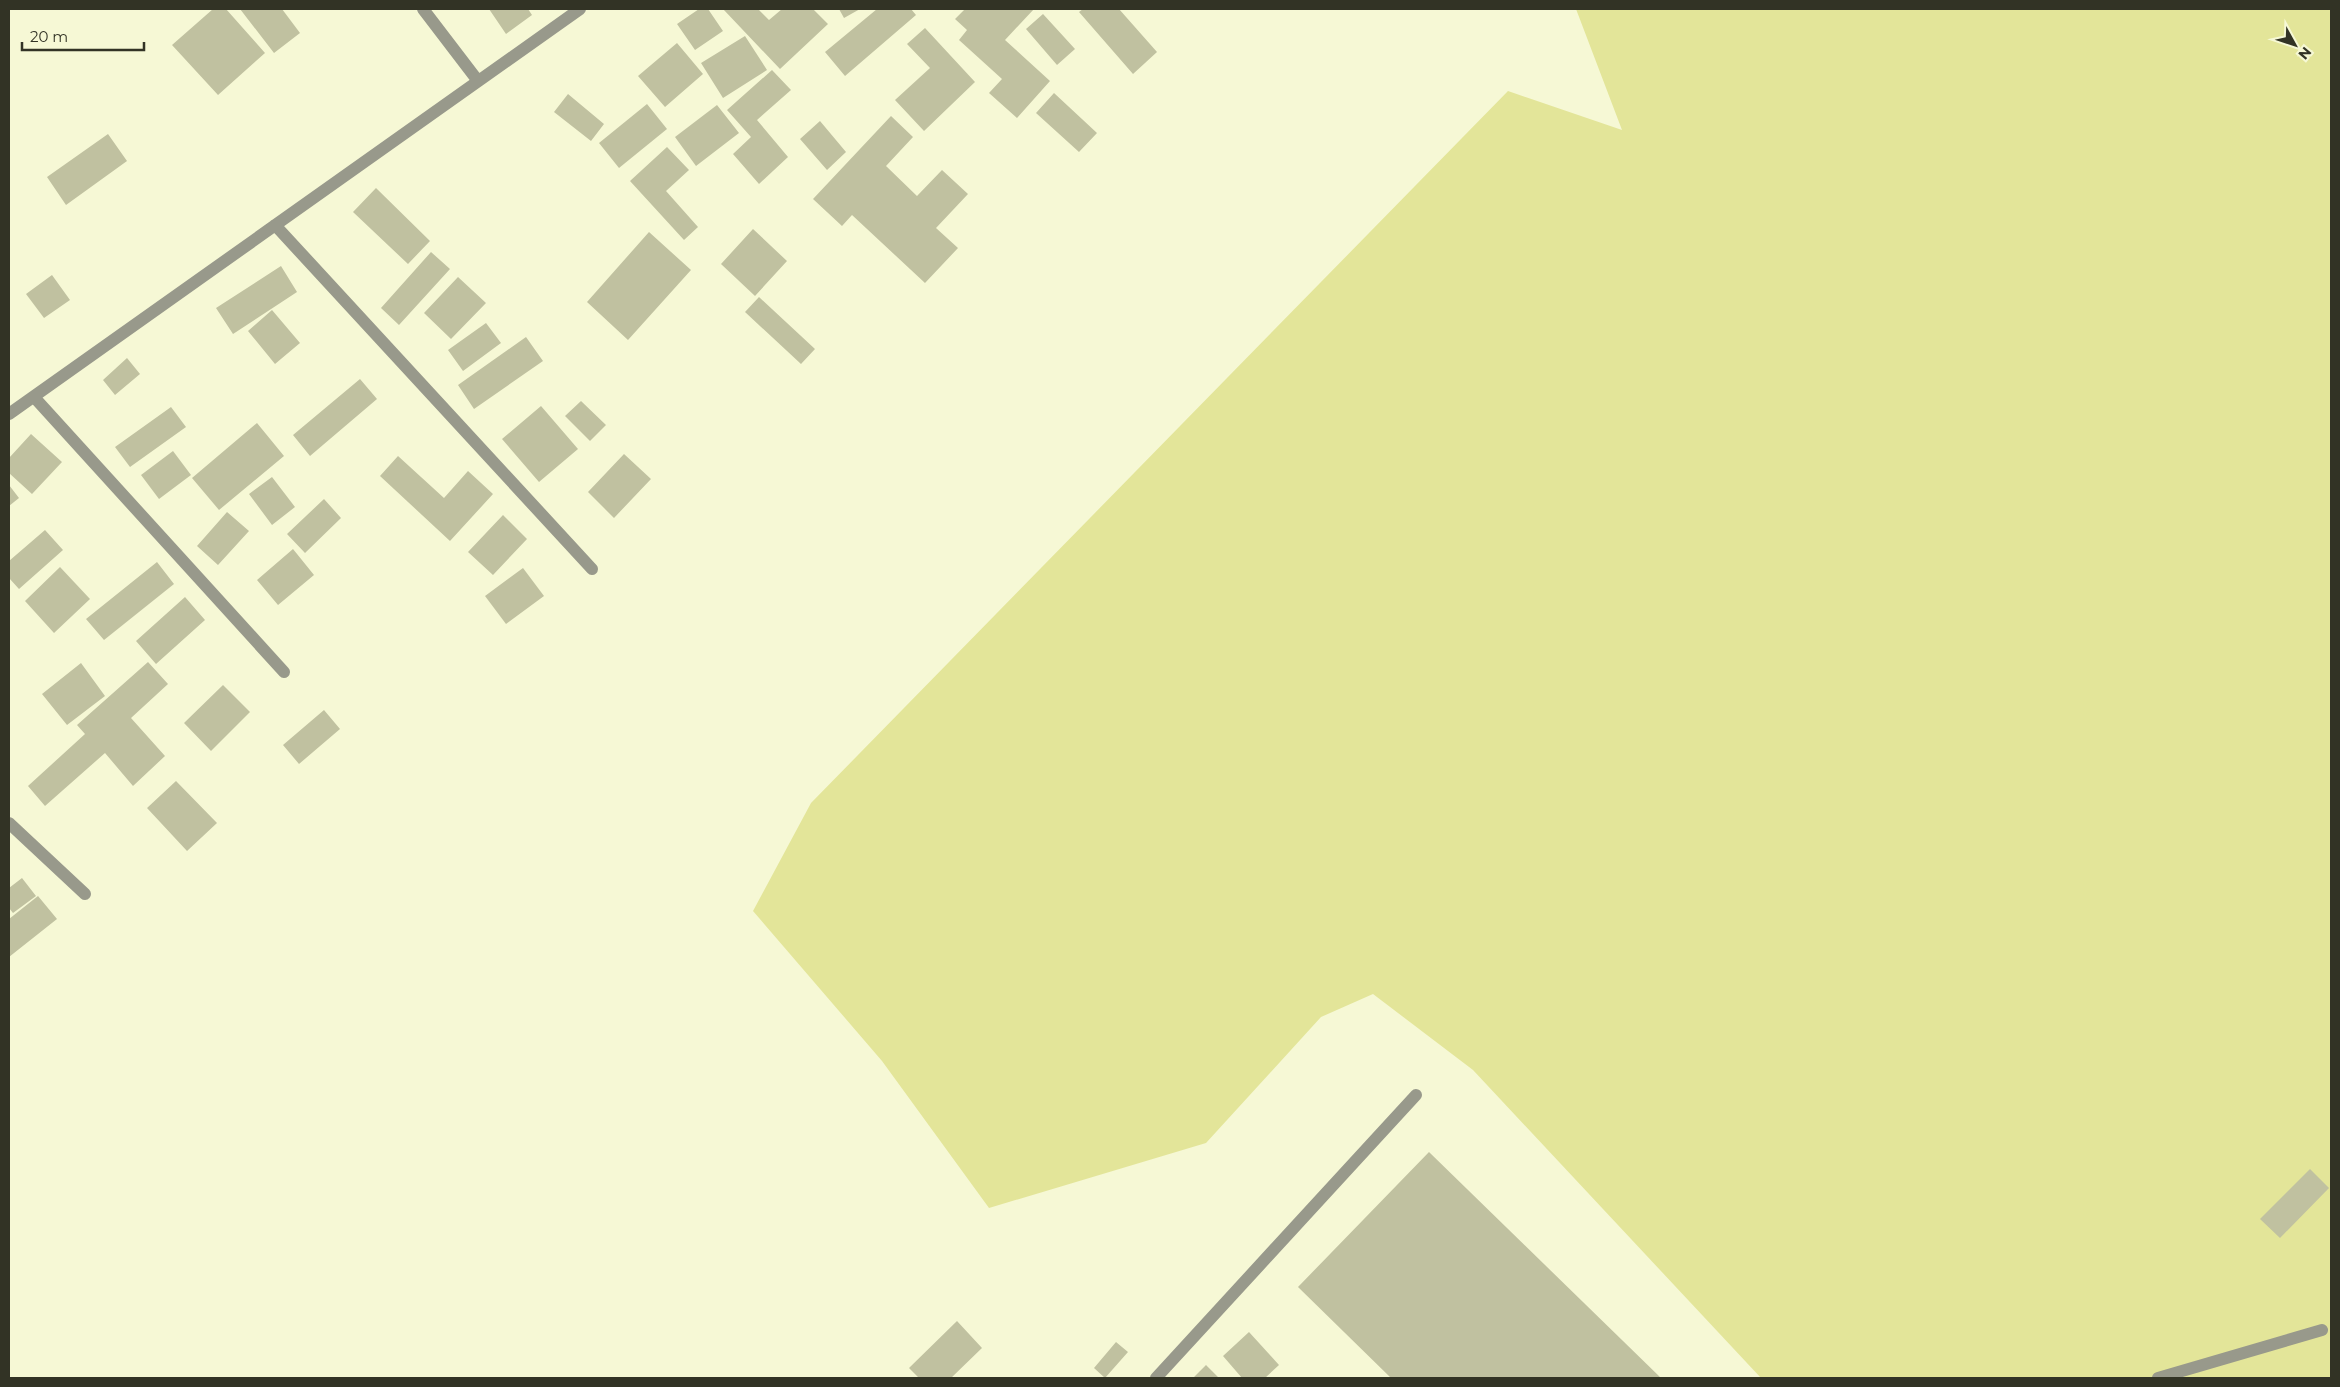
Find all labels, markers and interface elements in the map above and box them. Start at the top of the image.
scale bar [22,20,145,52]
north arrow [2270,20,2320,70]
text: 20 m [30,27,68,46]
text: N [2294,43,2315,63]

